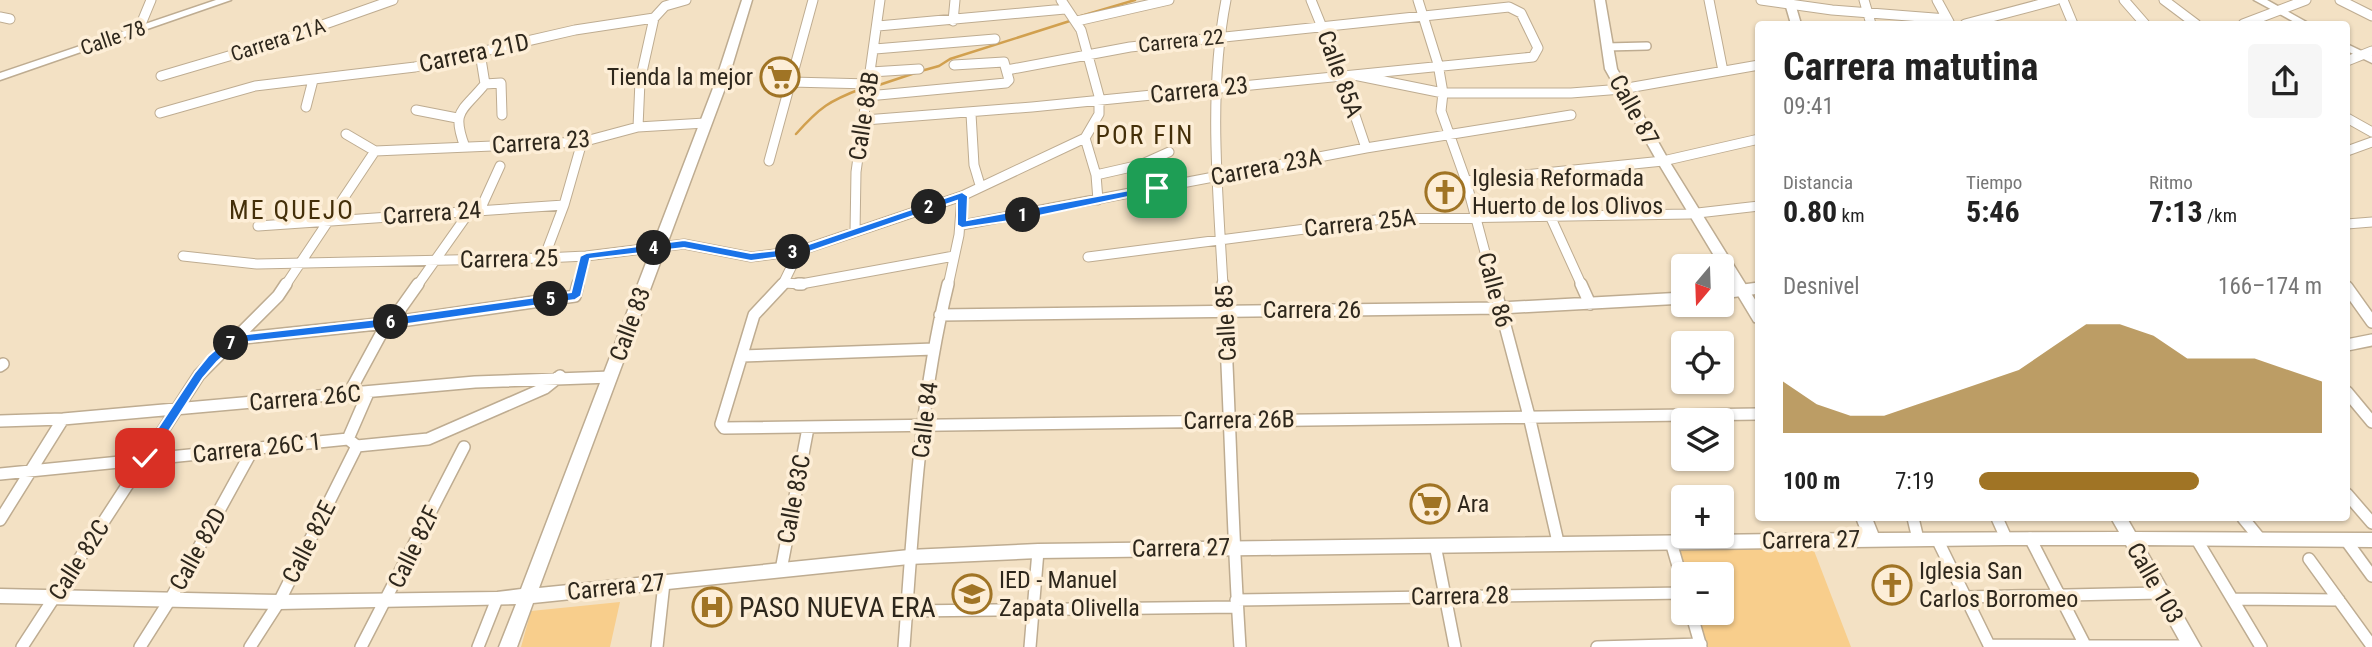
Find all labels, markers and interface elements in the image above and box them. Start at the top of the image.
street label: Carrera 21A [228,13,328,67]
street label: Calle 78 [77,16,149,60]
street label: Carrera 22 [1137,25,1225,57]
street label: Calle 85A [1311,27,1369,121]
street label: Carrera 21D [416,28,532,78]
button: share [2248,44,2322,118]
text: Carrera matutina [1783,45,2039,89]
supermarket icon: Tienda la mejor [759,56,801,98]
place label: Tienda la mejor [607,63,753,91]
street label: Calle 83B [843,70,885,162]
street label: Calle 87 [1603,70,1665,150]
street label: Carrera 23 [1149,71,1249,109]
text: 09:41 [1783,93,1834,120]
district label: POR FIN [1096,120,1194,150]
street label: Carrera 23 [491,125,591,159]
street label: Carrera 23A [1208,143,1324,191]
pin [1127,158,1187,218]
place label: Iglesia Reformada Huerto de los Olivos [1472,164,1663,220]
icon: arrive [1138,169,1176,207]
church icon: Iglesia Reformada Huerto de los Olivos [1424,171,1466,213]
text: Distancia [1783,171,1853,194]
text: Tiempo [1966,171,2022,194]
text: Ritmo [2149,171,2193,194]
pin: 2 [912,190,946,224]
text: 0.80 [1783,194,1837,229]
text: 5:46 [1966,194,2020,229]
text: 7:13 [2149,194,2203,229]
district label: ME QUEJO [229,195,355,225]
text: 2 [924,195,933,218]
street label: Carrera 24 [382,196,482,230]
pin: 1 [1006,198,1040,232]
text: 1 [1018,203,1027,226]
street label: Carrera 25A [1303,203,1417,243]
text: km [1837,204,1864,227]
text: /km [2203,204,2237,227]
pin: 4 [636,230,672,266]
pin: 3 [776,234,810,270]
text: 4 [649,236,658,259]
text: 3 [788,240,797,263]
street label: Carrera 25 [460,244,558,274]
street label: Calle 86 [1472,249,1518,331]
north arrow [1671,254,1734,317]
map controls [1671,254,1734,625]
text: Desnivel [1783,273,1860,300]
text: 166–174 m [2218,273,2322,300]
pin: 5 [534,282,568,316]
street label: Calle 83 [604,283,656,365]
street label: Calle 85 [1210,284,1242,362]
text: 5 [546,287,555,310]
street label: Carrera 26 [1263,296,1361,324]
pin: 6 [374,304,408,340]
text: 6 [386,310,395,333]
pin: 7 [214,326,248,360]
text: 7 [226,331,235,354]
button: locate [1671,331,1734,394]
street label: Carrera 26C [248,379,362,417]
street label: Calle 84 [906,380,944,460]
street label: Carrera 26B [1183,405,1295,435]
button: layers [1671,408,1734,471]
street label: Carrera 26C 1 [191,427,323,469]
pin [115,428,175,488]
icon: check [126,439,164,477]
street label: Calle 83C [772,452,816,546]
text: 100 m [1783,468,1840,495]
text: 7:19 [1895,468,1934,495]
supermarket icon: Ara [1409,483,1451,525]
button: + [1671,485,1734,548]
place label: Ara [1457,490,1489,518]
street label: Calle 82E [276,496,342,588]
street label: Calle 82F [382,501,446,593]
street label: Calle 82D [164,503,232,595]
street label: Calle 82C [43,515,115,605]
street label: Carrera 27 [1762,525,1860,555]
street label: Carrera 27 [1132,533,1230,563]
street label: Calle 103 [2121,538,2189,628]
place label: Iglesia San Carlos Borromeo [1919,557,2078,613]
button: − [1671,562,1734,625]
church icon: Iglesia San Carlos Borromeo [1871,564,1913,606]
place label: IED - Manuel Zapata Olivella [999,566,1140,622]
street label: Carrera 27 [566,568,666,606]
school or university icon: IED - Manuel Zapata Olivella [951,573,993,615]
street label: Carrera 28 [1411,581,1509,611]
hospital icon: PASO NUEVA ERA [691,586,733,628]
place label: PASO NUEVA ERA [739,591,936,624]

